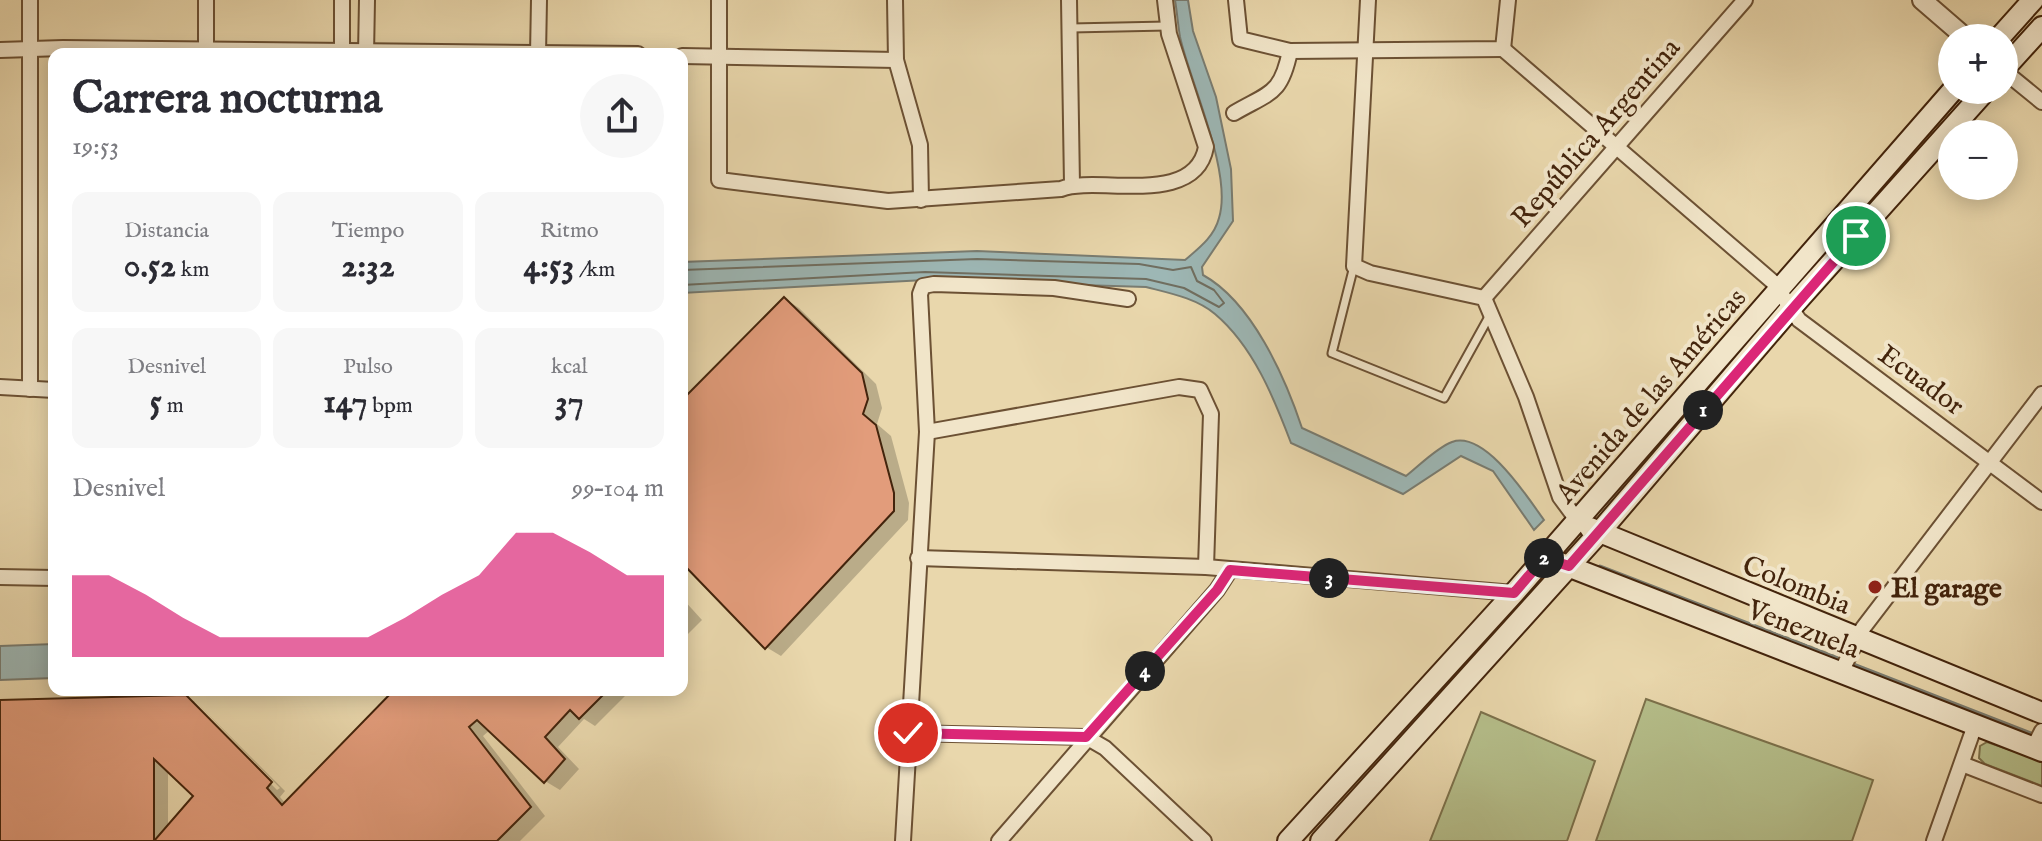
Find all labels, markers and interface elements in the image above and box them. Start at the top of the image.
map controls [1938,24,2018,200]
button: + [1938,24,2018,104]
street label: República Argentina [1505,31,1689,236]
text: Carrera nocturna [72,72,382,128]
button: share [580,74,664,158]
button: − [1938,120,2018,200]
text: 19:53 [72,130,119,163]
pin [1822,202,1890,270]
icon: arrive [1834,214,1878,258]
text: Distancia [124,217,209,245]
text: Tiempo [332,217,404,245]
text: Ritmo [540,217,599,245]
text: 0.52 [124,245,176,288]
text: 2:32 [341,245,395,288]
text: 4:53 [523,245,574,288]
text: km [176,256,210,284]
text: /km [574,256,615,284]
street label: Avenida de las Américas [1548,282,1755,512]
street label: Ecuador [1870,338,1971,424]
text: Desnivel [127,353,206,381]
text: Pulso [343,353,393,381]
text: kcal [551,353,588,381]
text: 5 [150,381,162,424]
text: 147 [323,381,367,424]
text: 37 [555,381,584,424]
pin: 1 [1683,390,1723,430]
text: m [162,392,184,420]
text: bpm [367,392,413,420]
text: 1 [1699,396,1707,424]
text: Desnivel [72,472,165,505]
text: 99–104 m [572,472,664,505]
pin: 2 [1524,538,1564,578]
text: 2 [1539,544,1549,572]
street label: Colombia [1737,549,1856,624]
pin: 3 [1309,558,1349,598]
text: 3 [1325,564,1333,592]
place label: El garage [1891,572,2002,607]
marker: El garage [1866,578,1884,596]
street label: Venezuela [1741,593,1865,668]
pin: 4 [1125,651,1165,691]
text: 4 [1140,657,1150,685]
pin [874,699,942,767]
icon: check [886,711,930,755]

